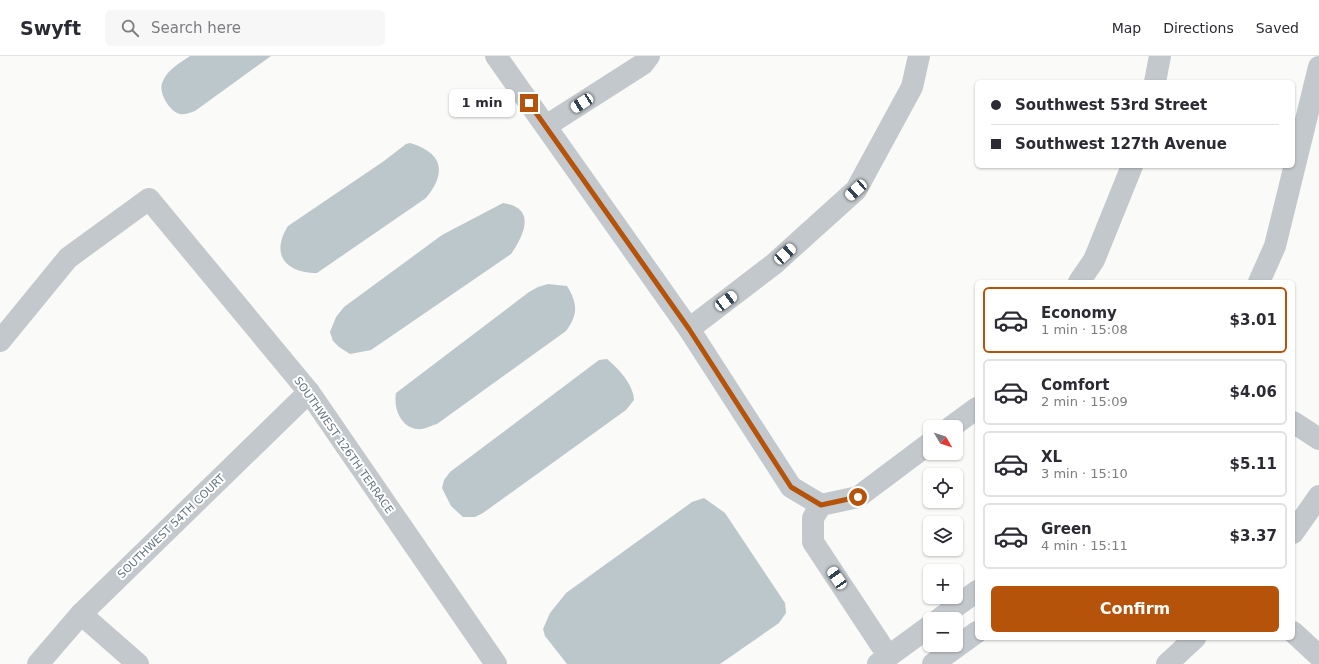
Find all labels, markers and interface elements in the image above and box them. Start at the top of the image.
search box [105,10,385,46]
text: Swyft [20,17,81,39]
icon: search [119,17,141,39]
text: Search here [151,19,241,37]
text: Map [1112,20,1141,36]
text: Directions [1163,20,1234,36]
text: Saved [1256,20,1299,36]
callout: 1 min [449,89,515,117]
car [569,91,595,115]
route end [520,94,538,112]
text: 1 min [462,95,502,110]
text: Southwest 53rd Street [1015,96,1207,114]
text: Southwest 127th Avenue [1015,135,1227,153]
car [843,178,869,202]
car [772,242,798,266]
car [713,289,739,313]
icon: car [993,302,1029,338]
text: Economy [1041,304,1117,322]
text: $3.01 [1230,311,1277,329]
text: 1 min · 15:08 [1041,322,1128,337]
icon: car [993,374,1029,410]
street label: SOUTHWEST 126TH TERRACE [291,375,396,516]
text: Comfort [1041,376,1109,394]
text: $4.06 [1230,383,1277,401]
text: 2 min · 15:09 [1041,394,1128,409]
north arrow [923,420,963,460]
map controls [923,420,963,652]
icon: car [993,446,1029,482]
text: XL [1041,448,1062,466]
text: $5.11 [1230,455,1277,473]
text: 3 min · 15:10 [1041,466,1128,481]
button: locate [923,468,963,508]
street label: SOUTHWEST 54TH COURT [115,471,228,581]
route start [849,488,867,506]
button: layers [923,516,963,556]
icon: car [993,518,1029,554]
text: Green [1041,520,1092,538]
text: $3.37 [1230,527,1277,545]
text: 4 min · 15:11 [1041,538,1128,553]
button: + [923,564,963,604]
car [825,565,849,591]
button: Confirm [991,586,1279,632]
button: − [923,612,963,652]

